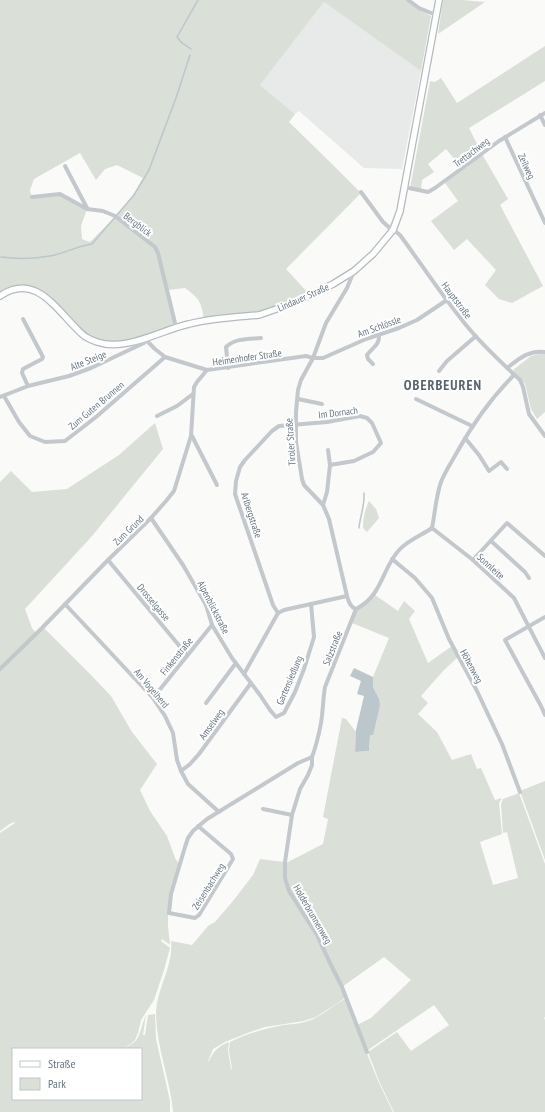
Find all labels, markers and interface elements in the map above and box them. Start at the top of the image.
street label: Trettachweg [451,135,492,170]
street label: Zeilweg [515,151,538,181]
street label: Bergblick [121,210,155,239]
street label: Hauptstraße [439,279,475,321]
street label: Lindauer Straße [275,280,331,315]
street label: Am Schlössle [356,313,403,340]
street label: Heimenhofer Straße [212,346,282,369]
street label: Alte Steige [68,347,108,374]
district label: OBERBEUREN [404,376,482,394]
street label: Zum Guten Brunnen [66,378,127,432]
street label: Im Dornach [318,404,359,421]
street label: Tiroler Straße [282,418,299,466]
street label: Arlbergstraße [238,491,265,540]
street label: Zum Grund [110,513,147,548]
street label: Sonnleite [474,551,507,582]
street label: Alpenblickstraße [195,578,233,636]
street label: Drosselgasse [134,581,173,624]
street label: Salzstraße [320,629,345,667]
street label: Finkenstraße [157,635,196,678]
street label: Höhenweg [457,647,486,686]
street label: Gartensiedlung [273,653,306,707]
street label: Am Vogelherd [131,666,172,711]
street label: Amselweg [196,706,227,742]
street label: Zeisenbachweg [189,860,228,912]
street label: Holderbrunnenweg [290,882,335,946]
legend [12,1048,142,1100]
text: Straße [48,1056,75,1071]
text: Park [48,1076,66,1091]

